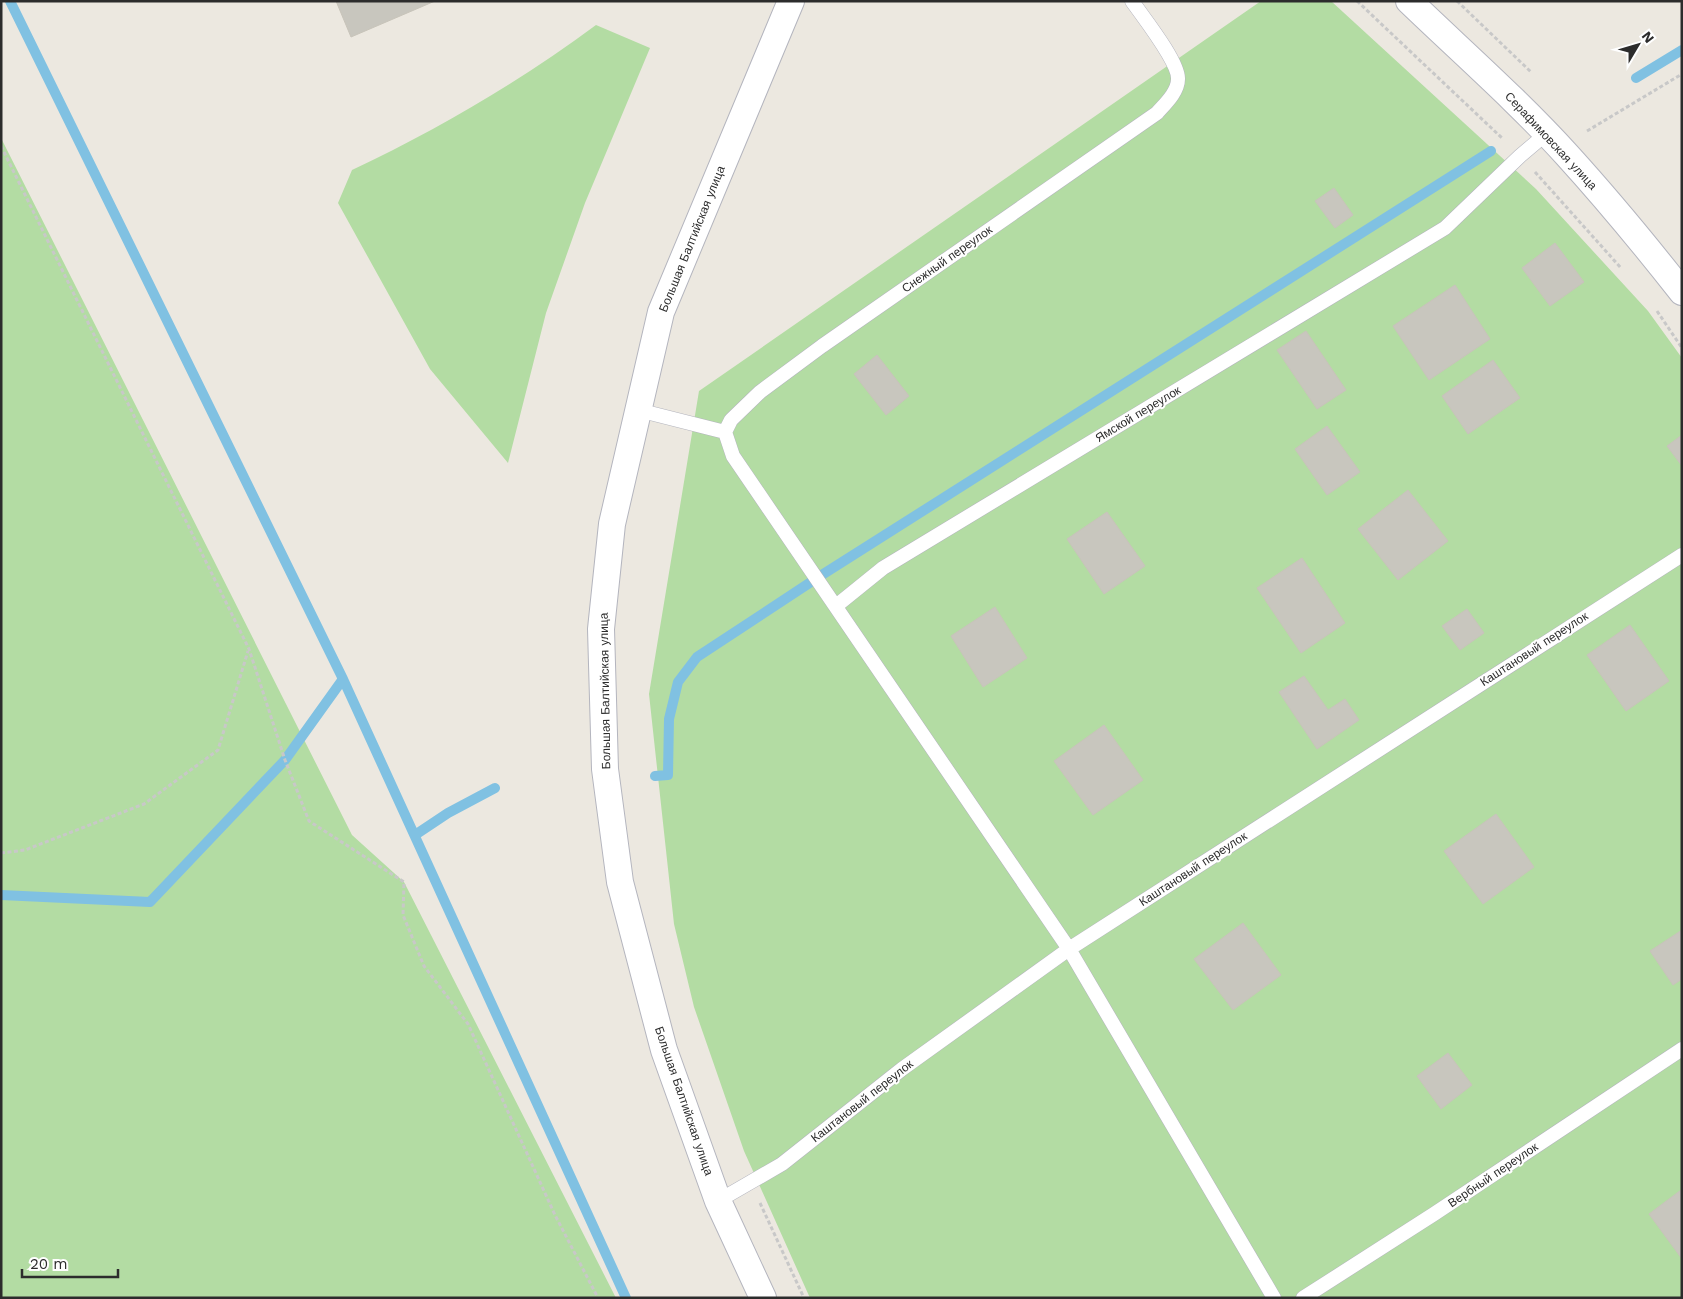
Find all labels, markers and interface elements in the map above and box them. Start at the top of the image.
north arrow [1613,20,1663,70]
text: N [1639,28,1658,46]
street label: Серафимовская улица [1502,89,1600,193]
street label: Большая Балтийская улица [656,163,728,314]
street label: Снежный переулок [899,222,995,295]
street label: Ямской переулок [1093,383,1184,445]
street label: Каштановый переулок [1478,609,1591,689]
street label: Большая Балтийская улица [597,612,613,769]
street label: Каштановый переулок [1137,829,1250,909]
street label: Большая Балтийская улица [652,1025,716,1178]
street label: Каштановый переулок [808,1056,916,1145]
street label: Вербный переулок [1445,1139,1541,1210]
scale bar [22,1246,119,1278]
text: 20 m [30,1255,68,1273]

